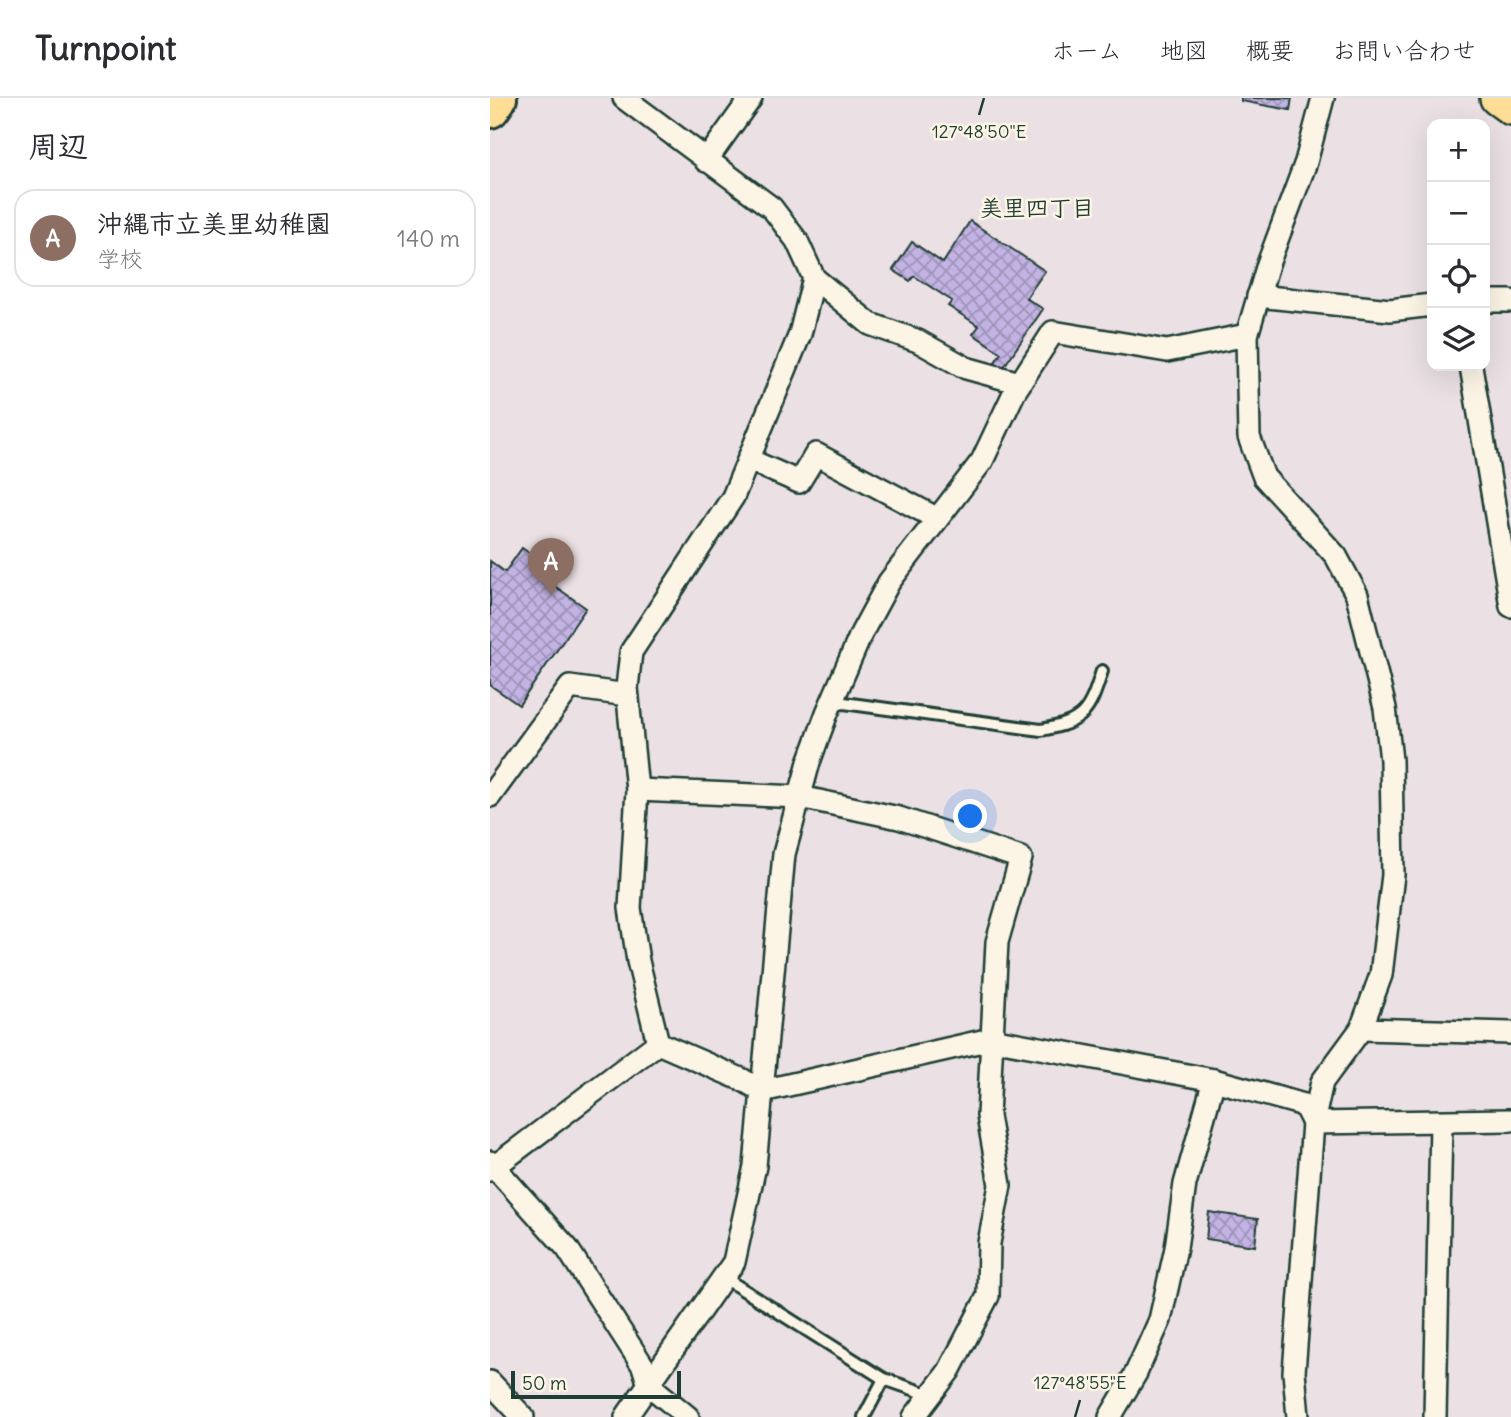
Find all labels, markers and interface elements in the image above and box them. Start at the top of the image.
text: Turnpoint [35,27,176,69]
text: ホーム [1051,35,1122,65]
text: 地図 [1160,35,1208,65]
text: 概要 [1246,35,1294,65]
text: お問い合わせ [1332,35,1476,65]
map controls [1427,119,1490,371]
button: + [1427,119,1490,182]
text: 127°48'50"E [932,120,1026,143]
text: 周辺 [28,127,88,165]
button: − [1427,182,1490,245]
district label: 美里四丁目 [980,193,1095,222]
text: 沖縄市立美里幼稚園 [97,207,331,240]
text: A [46,224,60,253]
text: 140 m [397,224,460,253]
text: 学校 [97,244,143,273]
button: locate [1427,245,1490,308]
button: layers [1427,308,1490,371]
pin: A [528,538,574,596]
your location [953,799,987,833]
scale bar [511,1368,681,1400]
text: 50 m [522,1371,567,1395]
text: 127°48'55"E [1033,1371,1127,1394]

